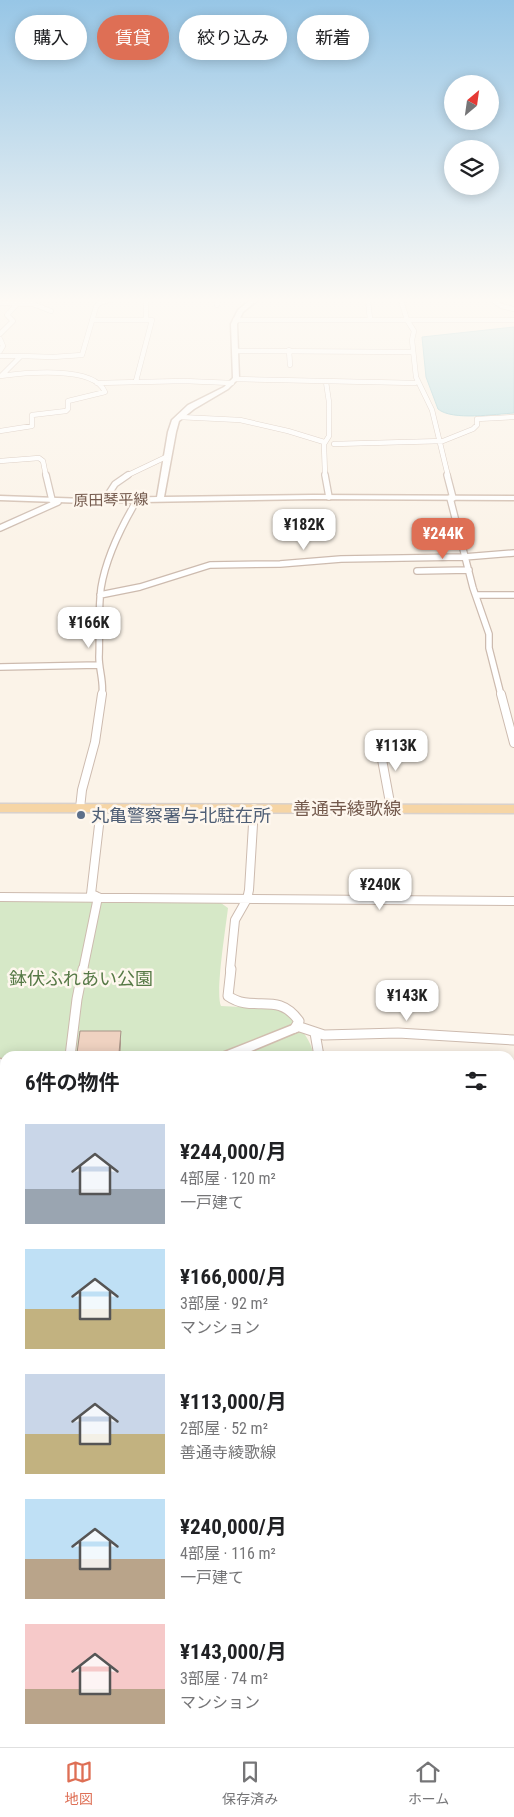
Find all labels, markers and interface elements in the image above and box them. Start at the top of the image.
chip: 購入 [15,15,87,60]
chip: 賃貸 [97,15,169,60]
chip: 絞り込み [179,15,287,60]
chip: 新着 [297,15,369,60]
north arrow [444,75,499,130]
map controls [444,75,499,195]
button: layers [444,140,499,195]
street label: 原田琴平線 [73,490,149,510]
pin: ¥182K [269,508,339,551]
text: ¥182K [284,515,324,534]
pin: ¥244K [408,518,478,560]
text: ¥244K [423,524,463,543]
pin: ¥166K [54,606,124,649]
text: ¥166K [69,613,109,632]
pin: ¥113K [361,730,431,772]
text: ¥113K [376,736,416,755]
street label: 善通寺綾歌線 [293,798,401,819]
place label: 丸亀警察署与北駐在所 [91,805,271,826]
marker: 丸亀警察署与北駐在所 [75,809,87,821]
pin: ¥240K [345,868,415,911]
text: ¥240K [360,875,400,894]
park label: 鉢伏ふれあい公園 [9,968,153,989]
pin: ¥143K [372,980,442,1022]
text: ¥143K [387,986,427,1005]
icon: filters [462,1067,490,1095]
text: 6件の物件 [25,1071,120,1095]
text: ¥244,000/月 [180,1140,287,1164]
icon: home [65,1144,125,1204]
text: 4部屋 · 120 m² [180,1169,276,1188]
text: 一戸建て [180,1193,244,1212]
text: ¥166,000/月 [180,1265,287,1289]
icon: home [65,1269,125,1329]
text: 3部屋 · 92 m² [180,1294,268,1313]
text: マンション [180,1318,260,1337]
text: ¥113,000/月 [180,1390,287,1414]
icon: home [65,1394,125,1454]
text: 2部屋 · 52 m² [180,1419,268,1438]
text: 善通寺綾歌線 [180,1443,276,1462]
text: ¥240,000/月 [180,1515,287,1539]
icon: home [65,1519,125,1579]
text: 4部屋 · 116 m² [180,1544,276,1563]
text: 一戸建て [180,1568,244,1587]
text: ¥143,000/月 [180,1640,287,1664]
icon: home [65,1644,125,1704]
text: 3部屋 · 74 m² [180,1669,268,1688]
text: マンション [180,1693,260,1712]
tab: 地図 [65,1758,93,1808]
tab: 保存済み [222,1758,278,1808]
tab: ホーム [408,1758,449,1808]

